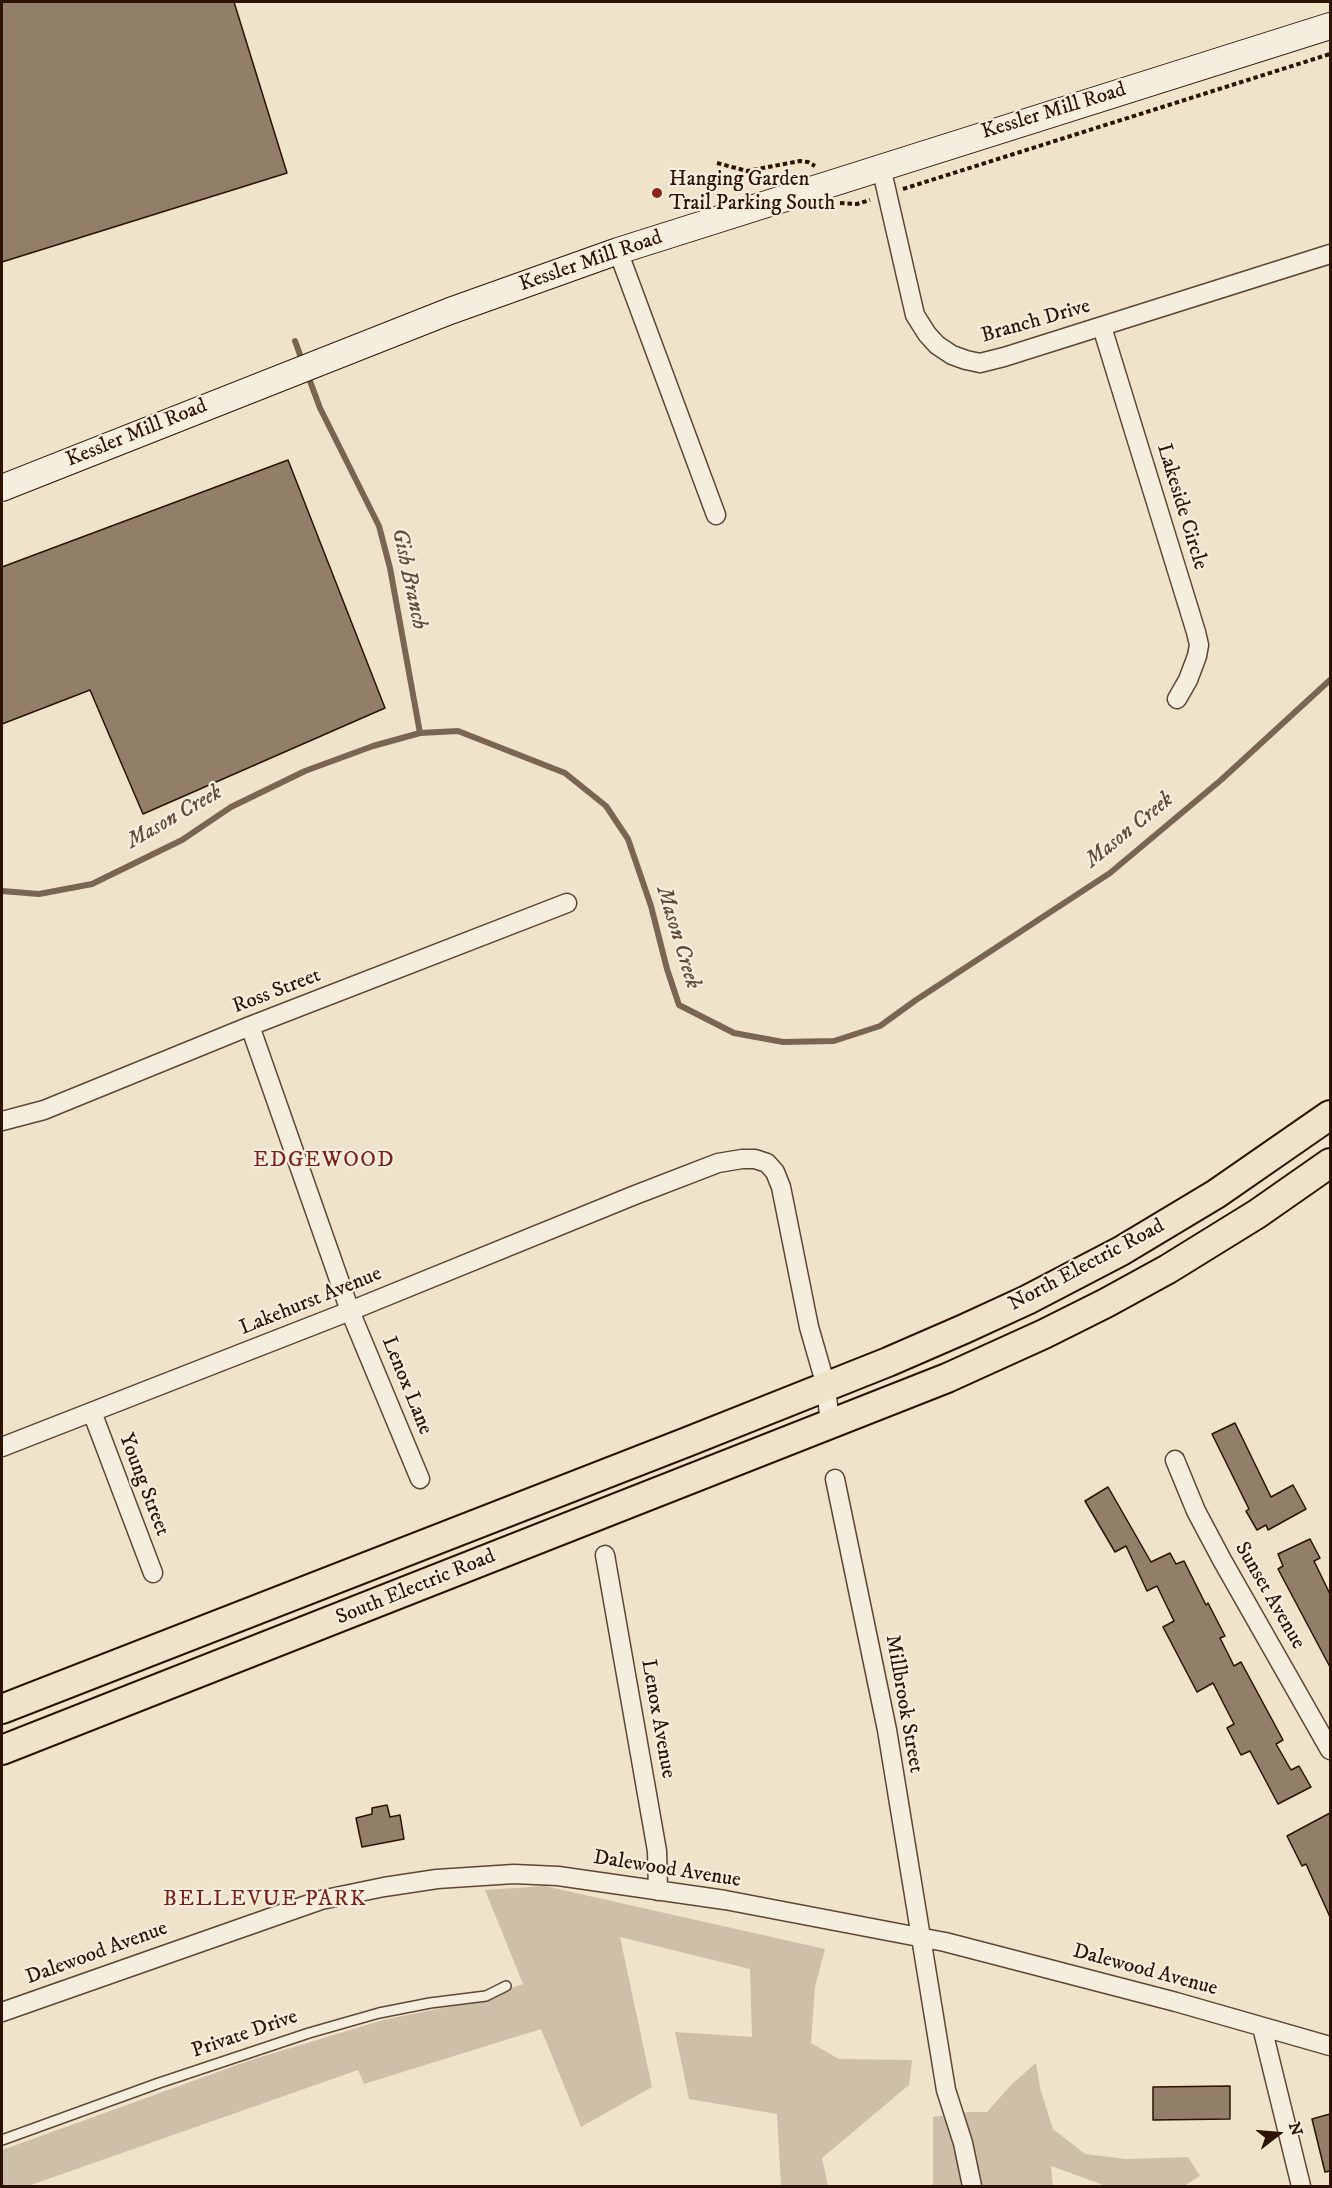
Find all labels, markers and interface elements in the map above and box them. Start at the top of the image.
street label: Kessler Mill Road [979,78,1129,146]
place label: Hanging Garden Trail Parking South [669,168,835,218]
marker: Hanging Garden Trail Parking South [650,186,664,200]
street label: Kessler Mill Road [516,226,666,298]
street label: Branch Drive [979,294,1093,350]
street label: Kessler Mill Road [63,394,211,474]
street label: Lakeside Circle [1150,441,1212,573]
water label: Gish Branch [384,526,432,632]
water label: Mason Creek [123,780,227,856]
water label: Mason Creek [1081,787,1179,875]
water label: Mason Creek [649,884,705,992]
street label: Ross Street [229,964,325,1020]
district label: EDGEWOOD [253,1148,395,1174]
street label: North Electric Road [1005,1214,1169,1318]
street label: Lakehurst Avenue [236,1262,386,1342]
street label: Lenox Lane [375,1333,437,1439]
street label: Young Street [112,1430,174,1540]
street label: Sunset Avenue [1228,1538,1310,1654]
street label: South Electric Road [333,1545,499,1631]
street label: Millbrook Street [878,1633,928,1775]
street label: Lenox Avenue [634,1658,680,1780]
street label: Dalewood Avenue [592,1846,742,1894]
district label: BELLEVUE PARK [163,1887,367,1913]
street label: Dalewood Avenue [23,1917,171,1991]
street label: Dalewood Avenue [1070,1940,1220,2002]
street label: Private Drive [189,2005,301,2065]
north arrow [1248,2104,1308,2164]
text: N [1284,2120,1307,2138]

